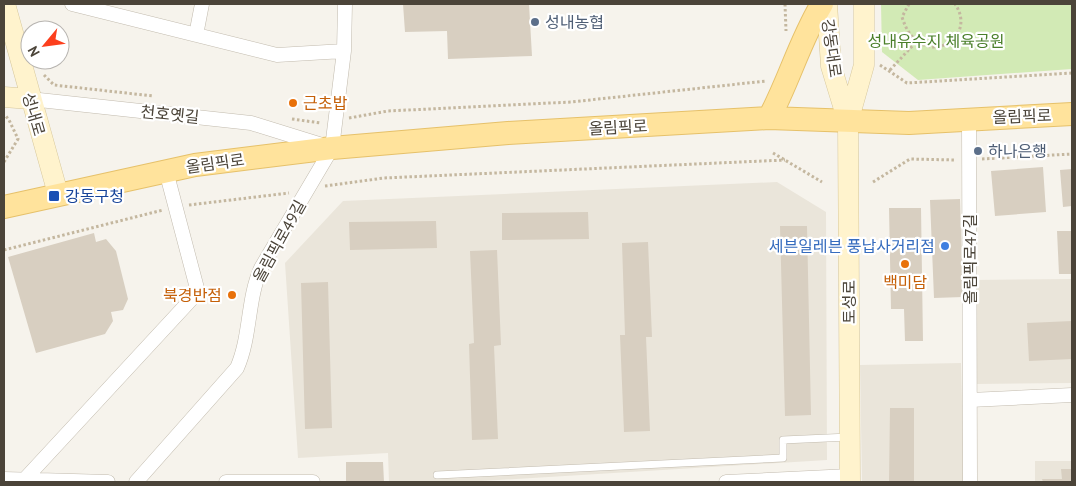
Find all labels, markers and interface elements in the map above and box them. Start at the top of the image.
place label: 성내농협 [545,12,604,32]
marker: 성내농협 [529,16,541,28]
street label: 강동대로 [818,17,846,79]
north arrow [20,20,70,70]
park label: 성내유수지 체육공원 [868,31,1004,51]
text: N [24,43,44,60]
street label: 성내로 [18,90,50,138]
place label: 근초밥 [303,93,347,113]
marker: 근초밥 [287,97,299,109]
street label: 천호옛길 [140,101,200,127]
street label: 올림픽로 [992,105,1052,127]
street label: 올림픽로 [588,115,648,139]
place label: 하나은행 [988,141,1047,161]
marker: 하나은행 [972,145,984,157]
street label: 올림픽로 [184,149,246,177]
place label: 강동구청 [65,186,124,206]
marker: 강동구청 [47,189,61,203]
street label: 올림픽로49길 [248,196,310,286]
street label: 올림픽로47길 [960,213,980,305]
place label: 세븐일레븐 풍납사거리점 [769,236,935,256]
marker: 세븐일레븐 풍납사거리점 [939,240,951,252]
marker: 백미담 [899,258,911,270]
place label: 백미담 [883,272,927,292]
street label: 토성로 [839,280,859,324]
place label: 북경반점 [163,285,222,305]
marker: 북경반점 [226,289,238,301]

